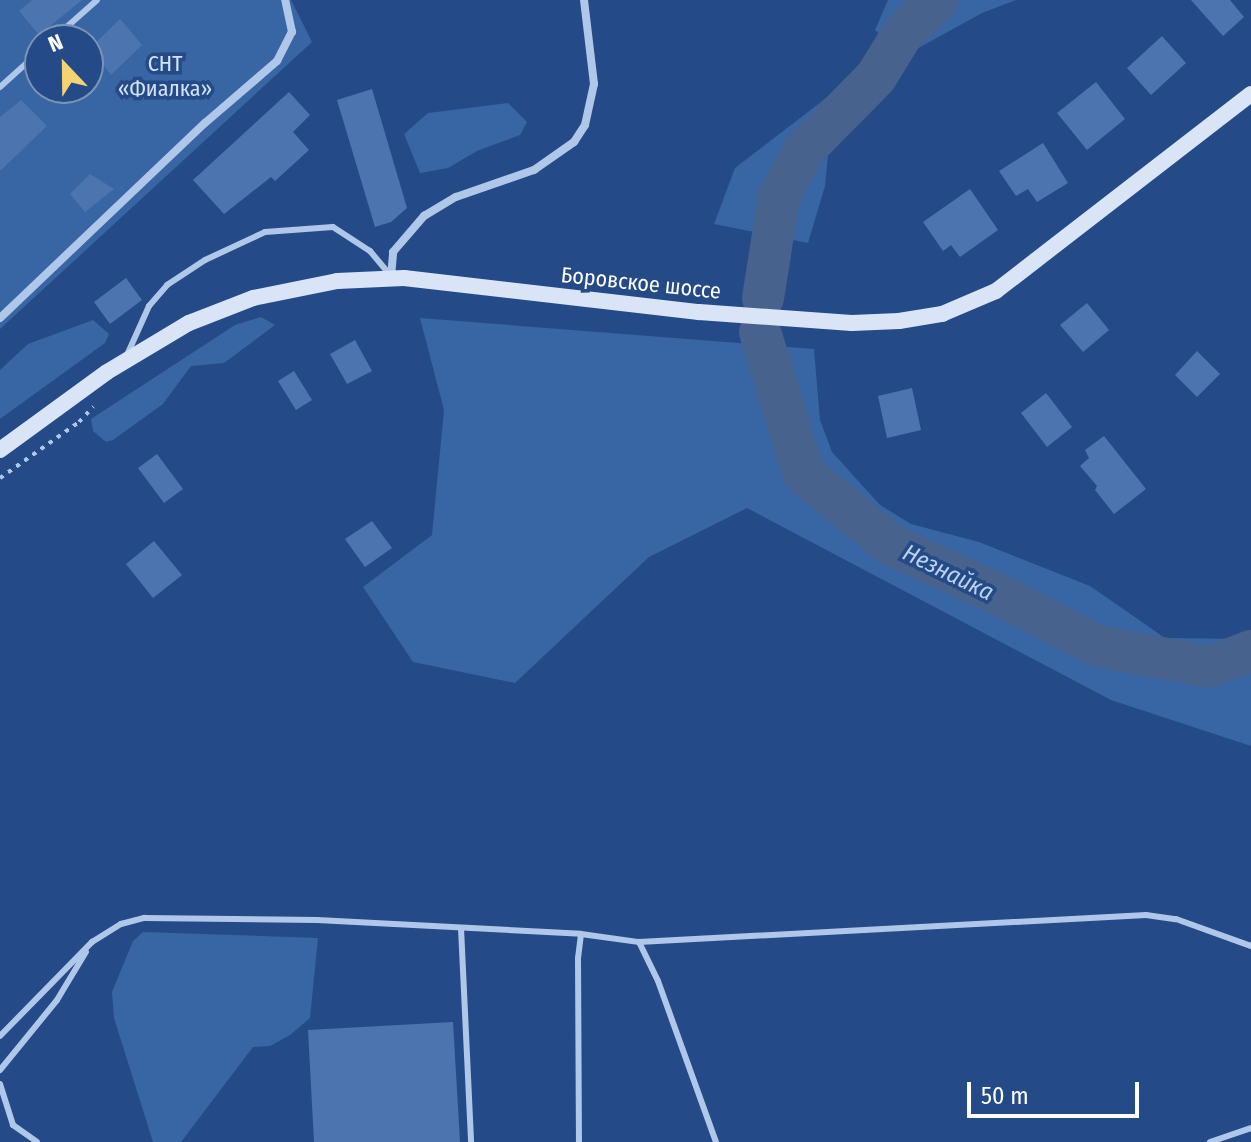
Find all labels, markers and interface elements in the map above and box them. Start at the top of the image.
north arrow [24,24,104,104]
text: N [44,28,67,58]
park label: СНТ «Фиалка» [118,50,212,102]
street label: Боровское шоссе [560,261,722,305]
water label: Незнайка [898,539,998,607]
scale bar [971,1066,1143,1116]
text: 50 m [981,1082,1029,1110]

